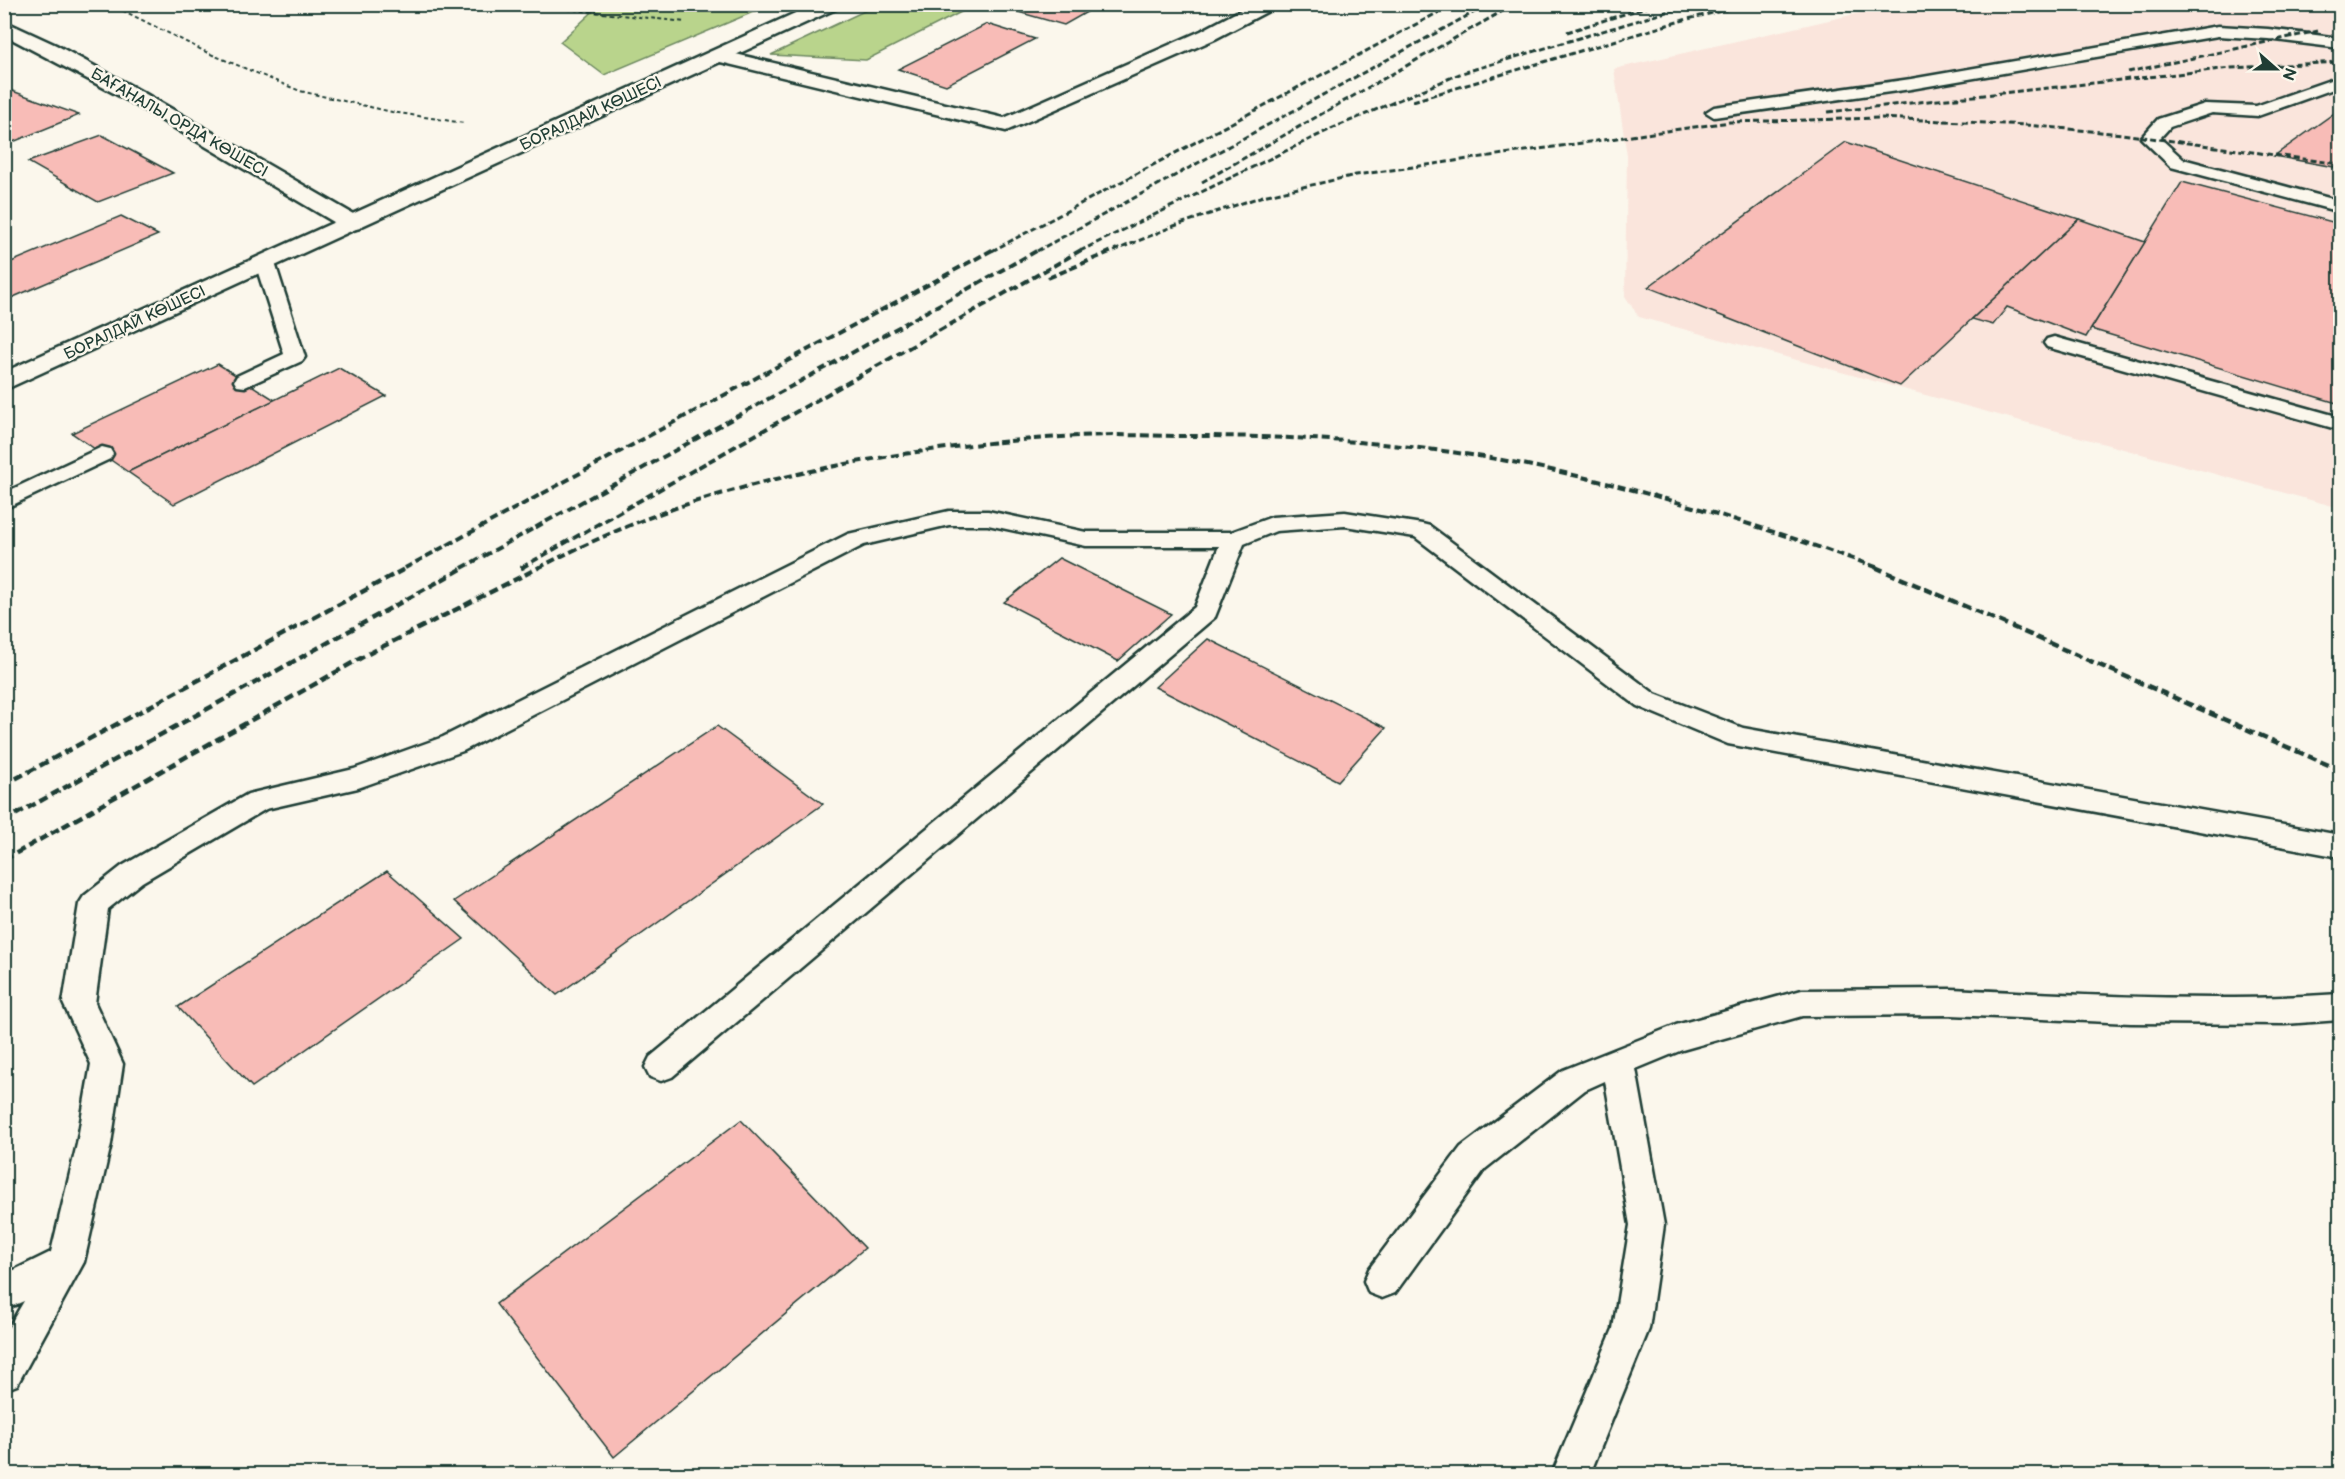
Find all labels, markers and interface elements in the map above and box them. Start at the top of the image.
north arrow [2246,39,2306,99]
street label: БАҒАНАЛЫ ОРДА КӨШЕСІ [87,64,271,182]
text: N [2278,65,2300,83]
street label: БОРАЛДАЙ КӨШЕСІ [517,73,665,155]
street label: БОРАЛДАЙ КӨШЕСІ [61,282,209,364]

